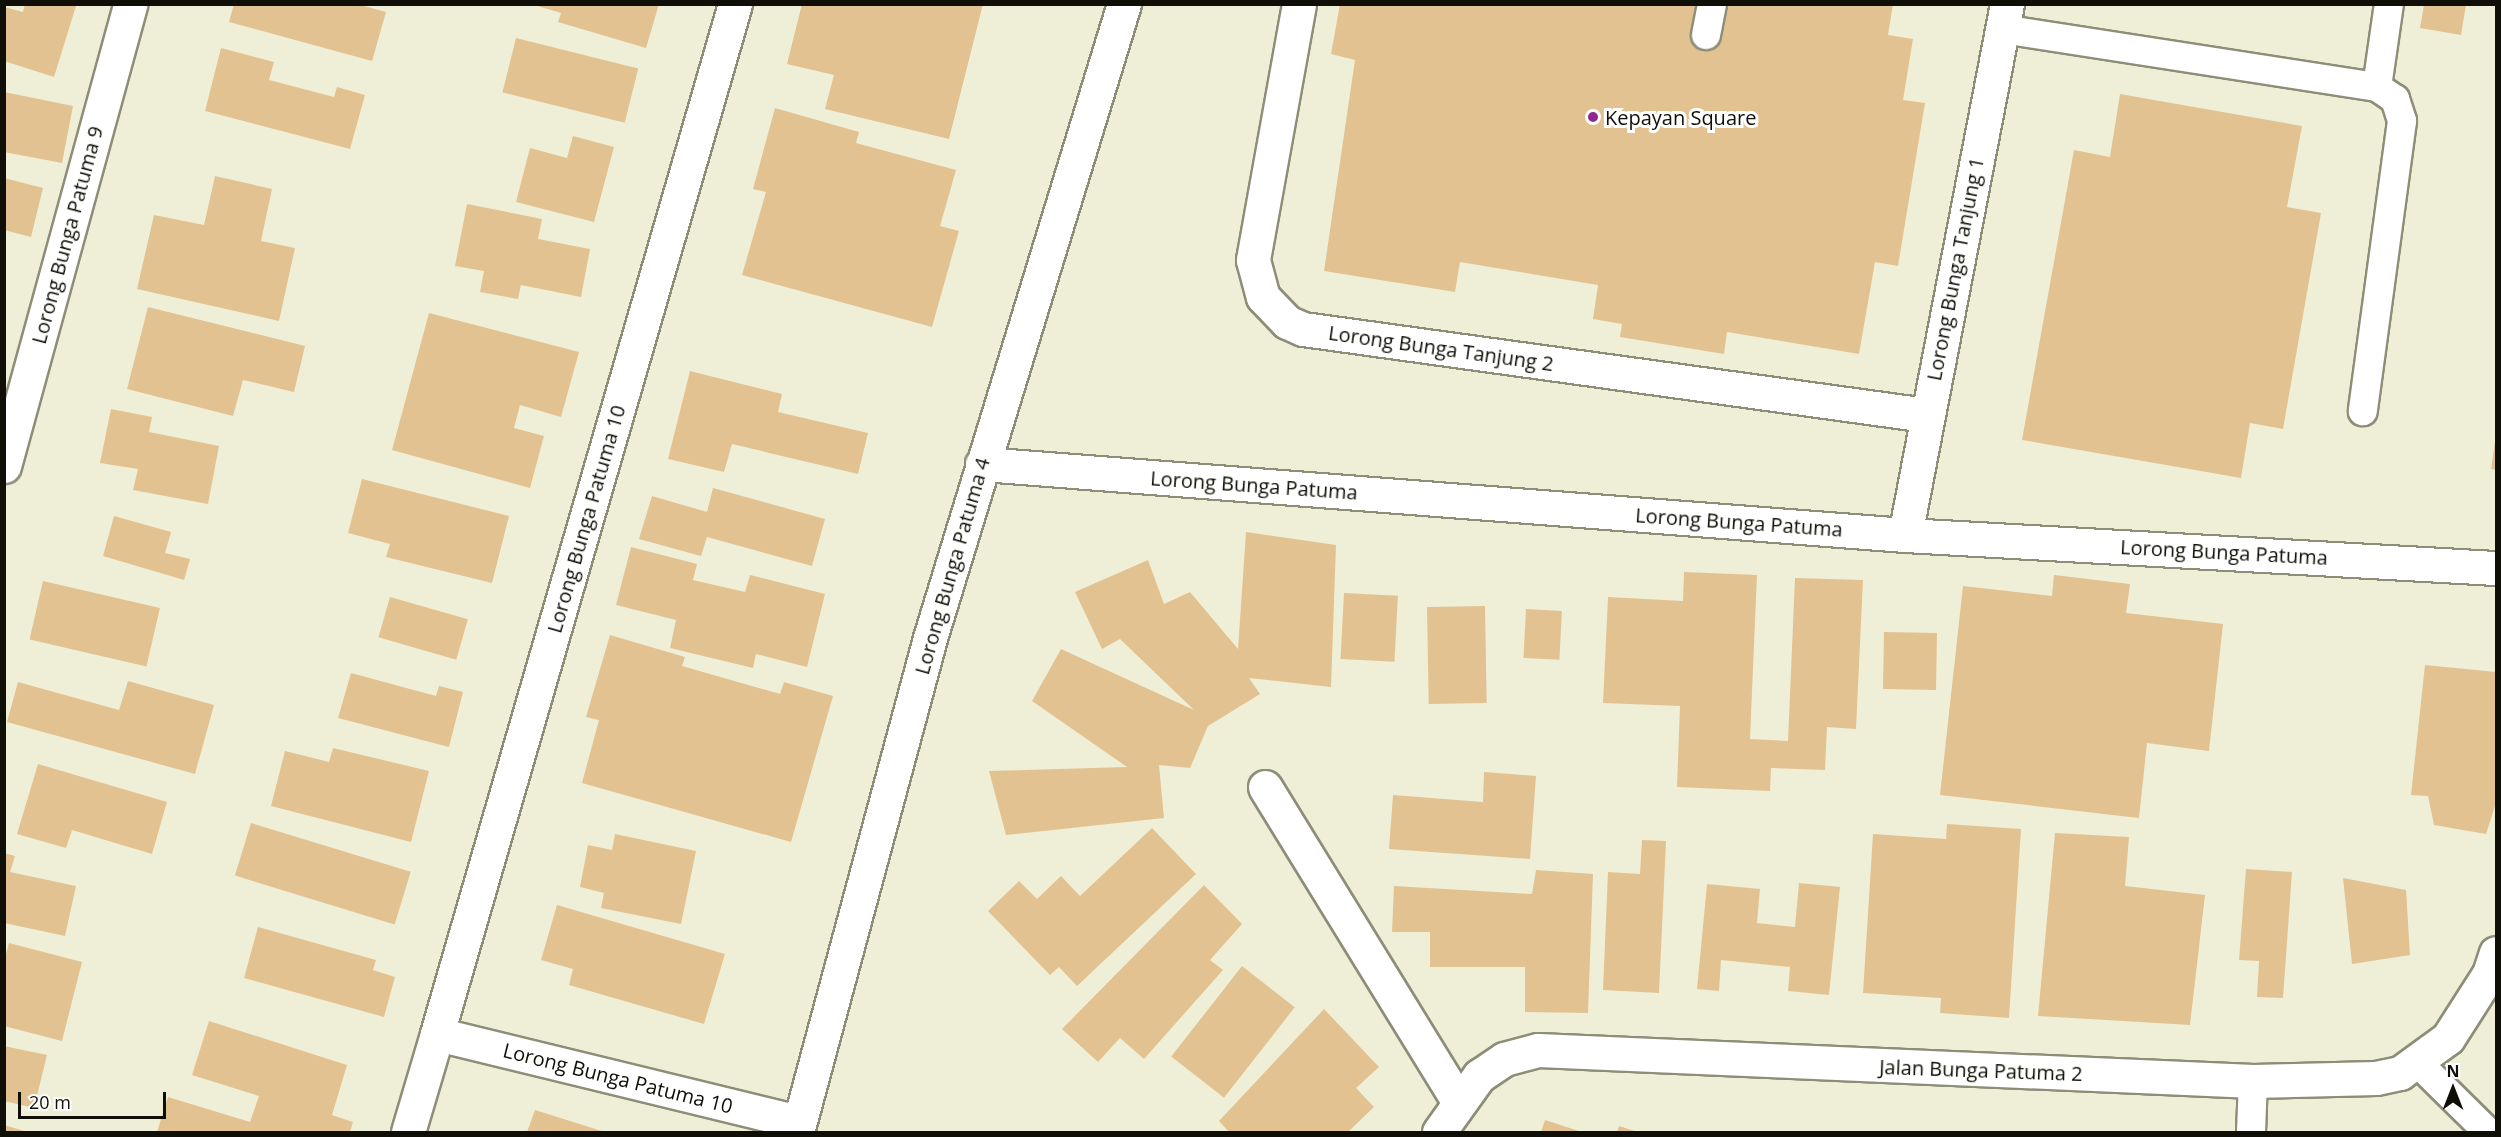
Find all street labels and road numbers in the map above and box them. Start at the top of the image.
street label: Lorong Bunga Patuma 9 [26,124,108,346]
street label: Lorong Bunga Tanjung 1 [1922,155,1988,383]
street label: Lorong Bunga Tanjung 2 [1327,320,1555,376]
street label: Lorong Bunga Patuma 10 [542,402,630,636]
street label: Lorong Bunga Patuma 4 [910,455,994,677]
street label: Lorong Bunga Patuma [1150,466,1358,504]
street label: Lorong Bunga Patuma [1635,503,1843,541]
street label: Lorong Bunga Patuma [2120,535,2328,569]
street label: Lorong Bunga Patuma 10 [501,1038,735,1118]
street label: Jalan Bunga Patuma 2 [1879,1054,2083,1086]

